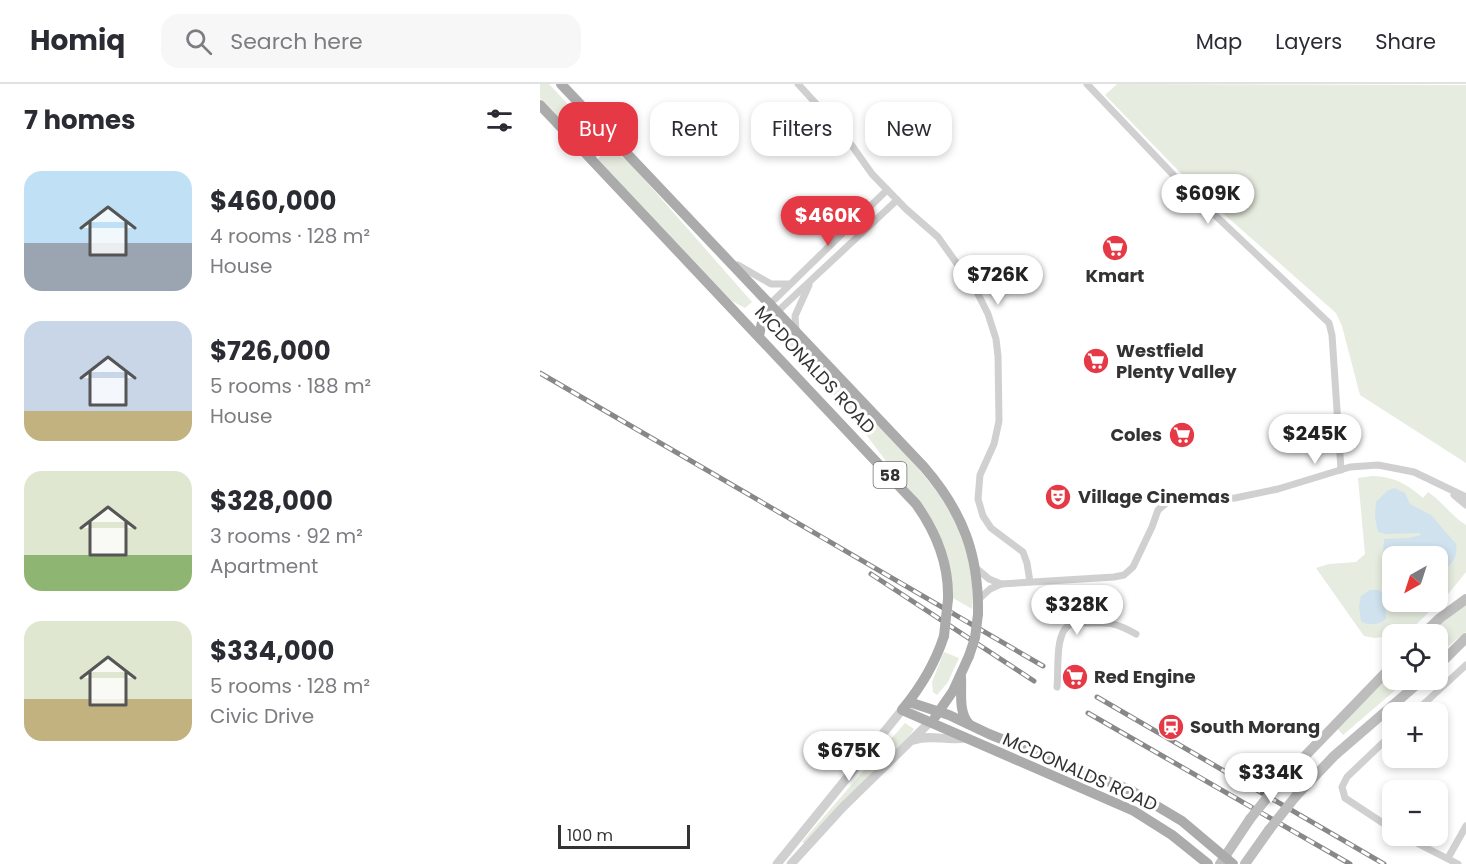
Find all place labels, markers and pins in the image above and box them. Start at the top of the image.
pin: $609K [1166,174,1250,225]
pin: $460K [786,196,870,247]
supermarket icon: Kmart [1100,233,1130,263]
pin: $726K [956,255,1040,306]
place label: Kmart [1086,263,1144,288]
place label: Westfield Plenty Valley [1116,338,1237,384]
supermarket icon: Westfield Plenty Valley [1081,346,1111,376]
pin: $245K [1273,414,1357,465]
supermarket icon: Coles [1167,420,1197,450]
place label: Coles [1110,422,1162,447]
theatre icon: Village Cinemas [1043,482,1073,512]
place label: Village Cinemas [1078,484,1230,509]
pin: $328K [1035,585,1119,636]
supermarket icon: Red Engine [1060,662,1090,692]
place label: Red Engine [1094,664,1195,689]
station icon: South Morang [1156,712,1186,742]
place label: South Morang [1190,714,1320,739]
pin: $675K [807,731,891,782]
pin: $334K [1229,753,1313,804]

